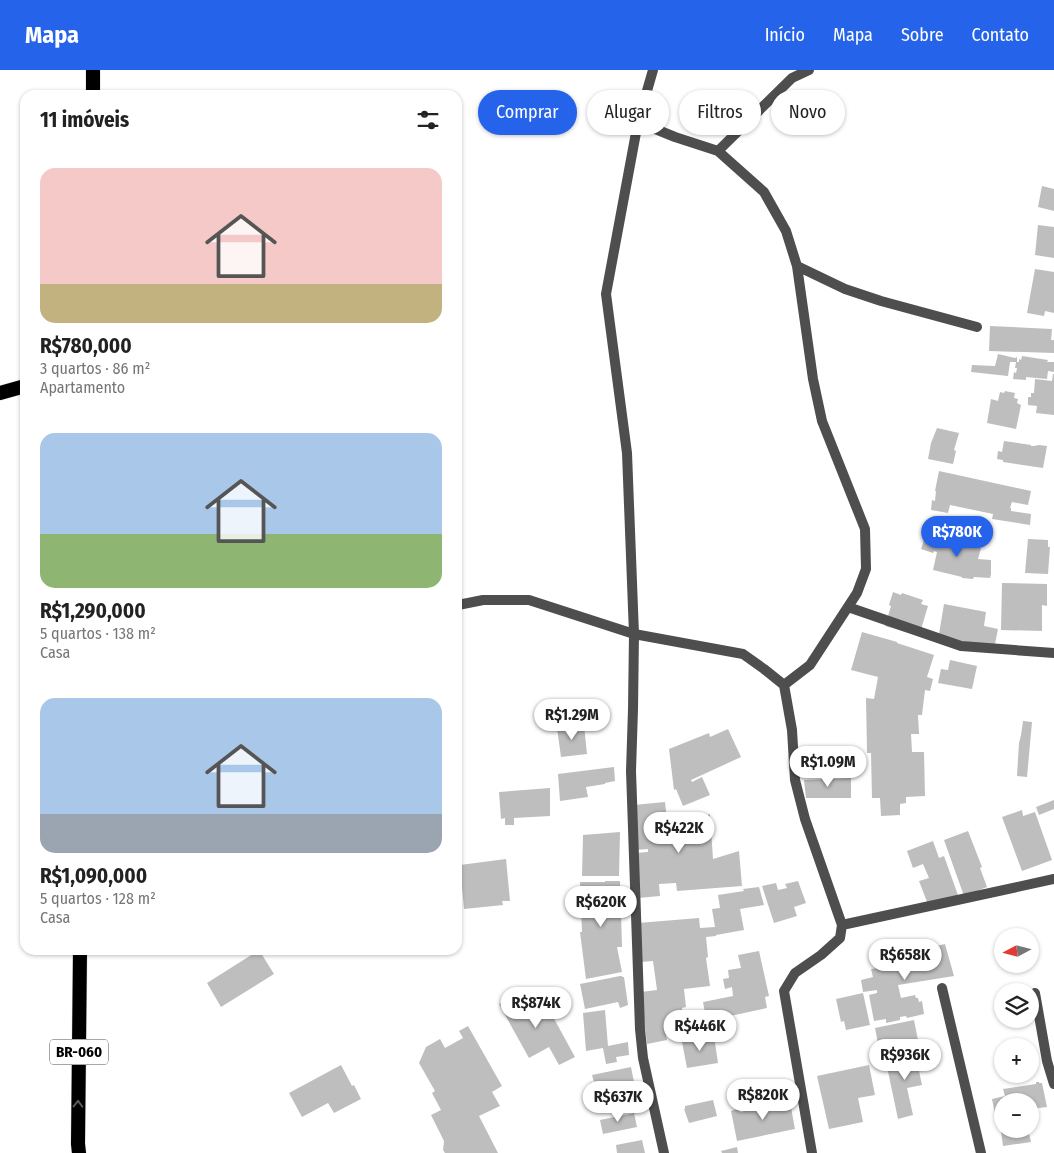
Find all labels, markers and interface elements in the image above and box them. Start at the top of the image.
text: Mapa [25,21,79,49]
text: Início [765,24,805,46]
text: Mapa [833,24,873,46]
text: Sobre [901,24,944,46]
text: Contato [972,24,1029,46]
chip: Comprar [478,90,577,135]
chip: Alugar [587,90,669,135]
chip: Filtros [679,90,761,135]
chip: Novo [771,90,845,135]
icon: filters [414,106,442,134]
text: 11 imóveis [40,107,129,133]
icon: home [196,201,286,291]
text: R$780,000 [40,333,132,359]
text: 3 quartos · 86 m² [40,359,150,378]
text: Apartamento [40,378,125,397]
icon: home [196,466,286,556]
pin: R$780K [916,516,998,558]
text: R$780K [932,522,982,541]
text: R$1,290,000 [40,598,146,624]
text: 5 quartos · 138 m² [40,624,156,643]
text: Casa [40,643,70,662]
pin: R$1.29M [526,698,618,741]
text: R$1.29M [545,705,599,724]
icon: home [196,731,286,821]
pin: R$1.09M [782,746,874,788]
text: R$1.09M [801,752,855,771]
pin: R$422K [638,812,720,854]
text: R$422K [655,818,703,837]
text: R$1,090,000 [40,863,147,889]
pin: R$620K [560,886,642,928]
text: 5 quartos · 128 m² [40,889,156,908]
text: R$620K [576,892,626,911]
text: Casa [40,908,70,927]
north arrow [994,928,1039,972]
map controls [994,928,1039,1138]
pin: R$658K [864,938,946,981]
text: R$658K [880,945,930,964]
button: layers [994,983,1039,1028]
pin: R$874K [495,986,577,1029]
text: R$874K [512,993,560,1012]
pin: R$446K [659,1010,741,1052]
text: R$446K [675,1016,725,1035]
pin: R$936K [864,1038,946,1081]
button: + [994,1038,1039,1083]
road number: BR-060 [50,1040,108,1064]
text: R$936K [880,1045,930,1064]
pin: R$820K [722,1078,804,1121]
pin: R$637K [577,1080,659,1123]
text: R$820K [738,1085,788,1104]
text: R$637K [594,1087,642,1106]
button: − [994,1093,1039,1138]
one-way arrow [73,1100,83,1108]

